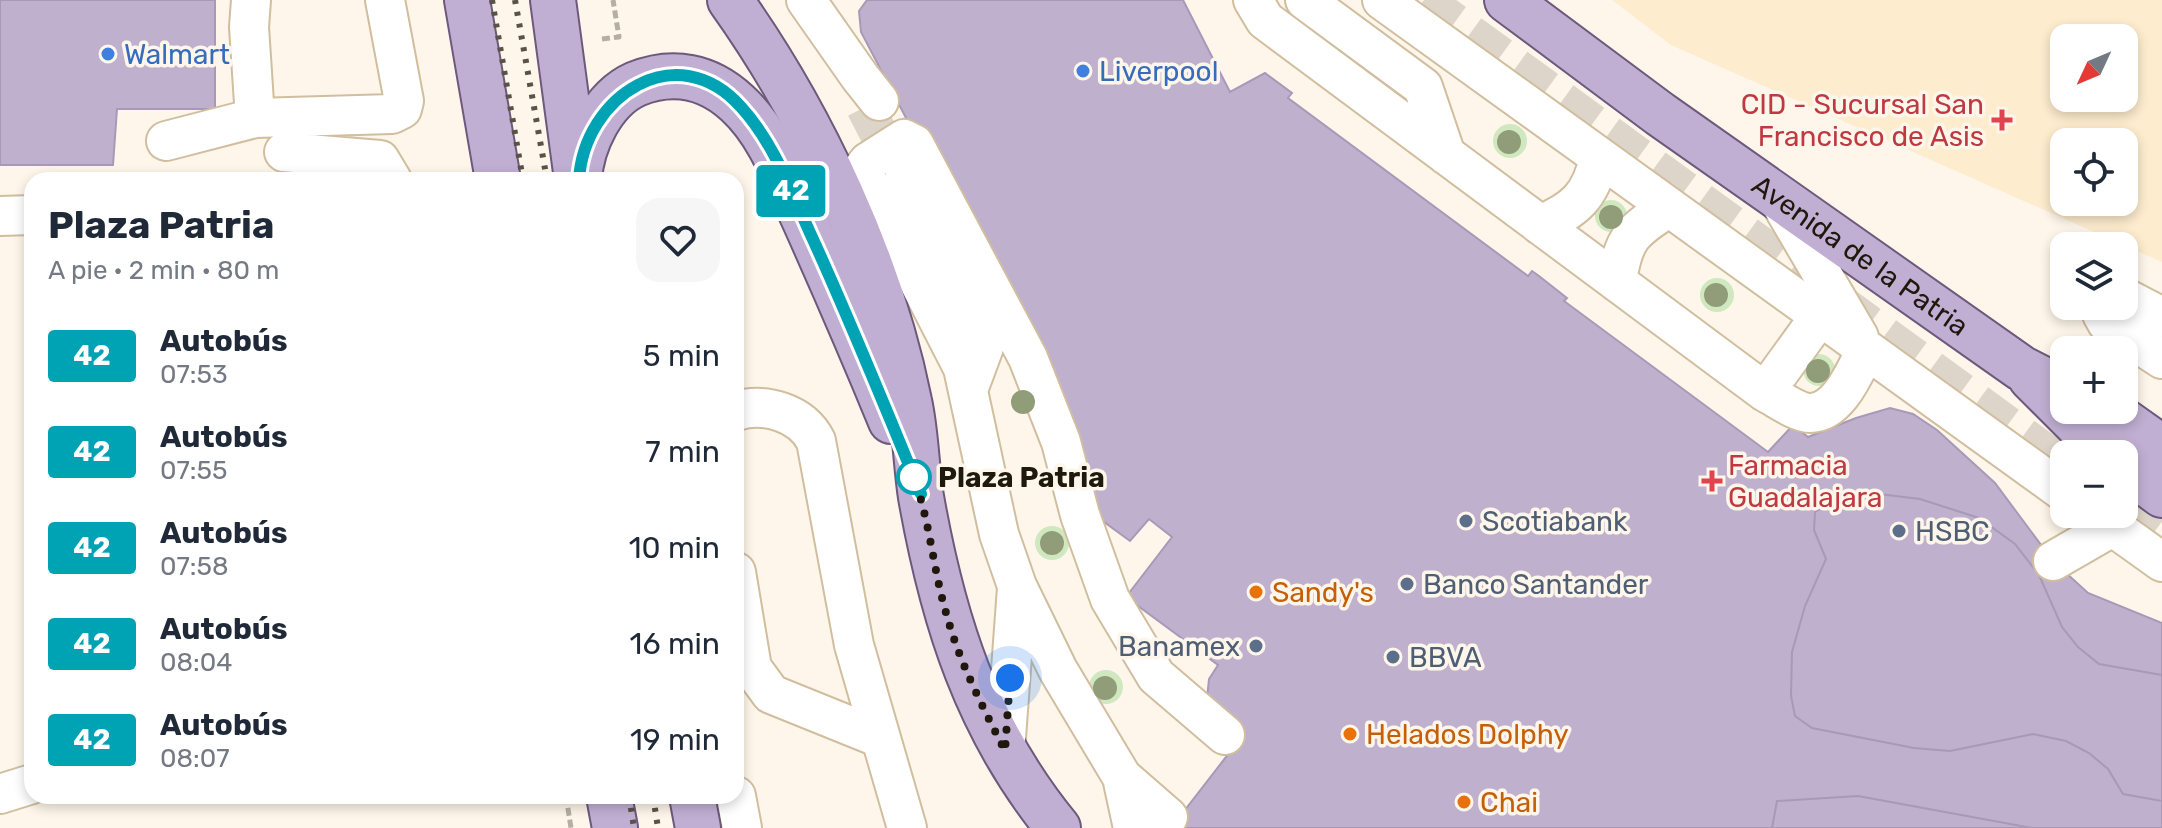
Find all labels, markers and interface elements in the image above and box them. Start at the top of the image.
north arrow [2050,24,2138,112]
map controls [2050,24,2138,528]
place label: Walmart [124,38,230,71]
marker: Walmart [99,45,117,63]
place label: Liverpool [1099,55,1219,88]
marker: Liverpool [1074,62,1092,80]
place label: CID - Sucursal San Francisco de Asis [1741,88,1984,153]
marker: CID - Sucursal San Francisco de Asis [1991,109,2013,131]
button: locate [2050,128,2138,216]
line badge: 42 [755,165,827,217]
street label: Avenida de la Patria [1746,168,1975,342]
text: 42 [772,174,810,207]
button: heart [636,198,720,282]
text: Plaza Patria [48,202,274,248]
button: layers [2050,232,2138,320]
text: A pie · 2 min · 80 m [48,255,279,286]
text: Autobús [160,323,288,359]
button: + [2050,336,2138,424]
text: 5 min [643,338,720,374]
text: 42 [73,339,111,372]
text: 07:53 [160,359,228,390]
text: Autobús [160,419,288,455]
text: 7 min [645,434,720,470]
text: 42 [73,435,111,468]
button: − [2050,440,2138,528]
place label: Farmacia Guadalajara [1728,449,1882,514]
text: 07:55 [160,455,227,486]
marker: Plaza Patria [897,460,931,494]
place label: Plaza Patria [938,461,1105,494]
marker: Farmacia Guadalajara [1703,472,1721,490]
place label: Scotiabank [1482,505,1628,538]
marker: Scotiabank [1457,512,1475,530]
text: Autobús [160,515,288,551]
place label: HSBC [1915,515,1990,548]
marker: HSBC [1890,522,1908,540]
text: 10 min [629,530,720,566]
text: 42 [73,531,111,564]
text: 07:58 [160,551,228,582]
place label: Banco Santander [1423,568,1649,601]
marker: Banco Santander [1398,575,1416,593]
place label: Sandy's [1272,576,1374,609]
marker: Sandy's [1247,583,1265,601]
text: Autobús [160,611,288,647]
text: 16 min [630,626,720,662]
text: 42 [73,627,111,660]
place label: Banamex [1118,630,1240,663]
marker: Banamex [1247,637,1265,655]
place label: BBVA [1409,641,1482,674]
text: 08:04 [160,647,232,678]
marker: BBVA [1384,648,1402,666]
your location [990,658,1030,698]
text: Autobús [160,707,288,743]
place label: Helados Dolphy [1366,718,1569,751]
text: 19 min [630,722,720,758]
text: 42 [73,723,111,756]
marker: Helados Dolphy [1341,725,1359,743]
text: 08:07 [160,743,230,774]
place label: Chai [1480,786,1538,819]
marker: Chai [1455,793,1473,811]

